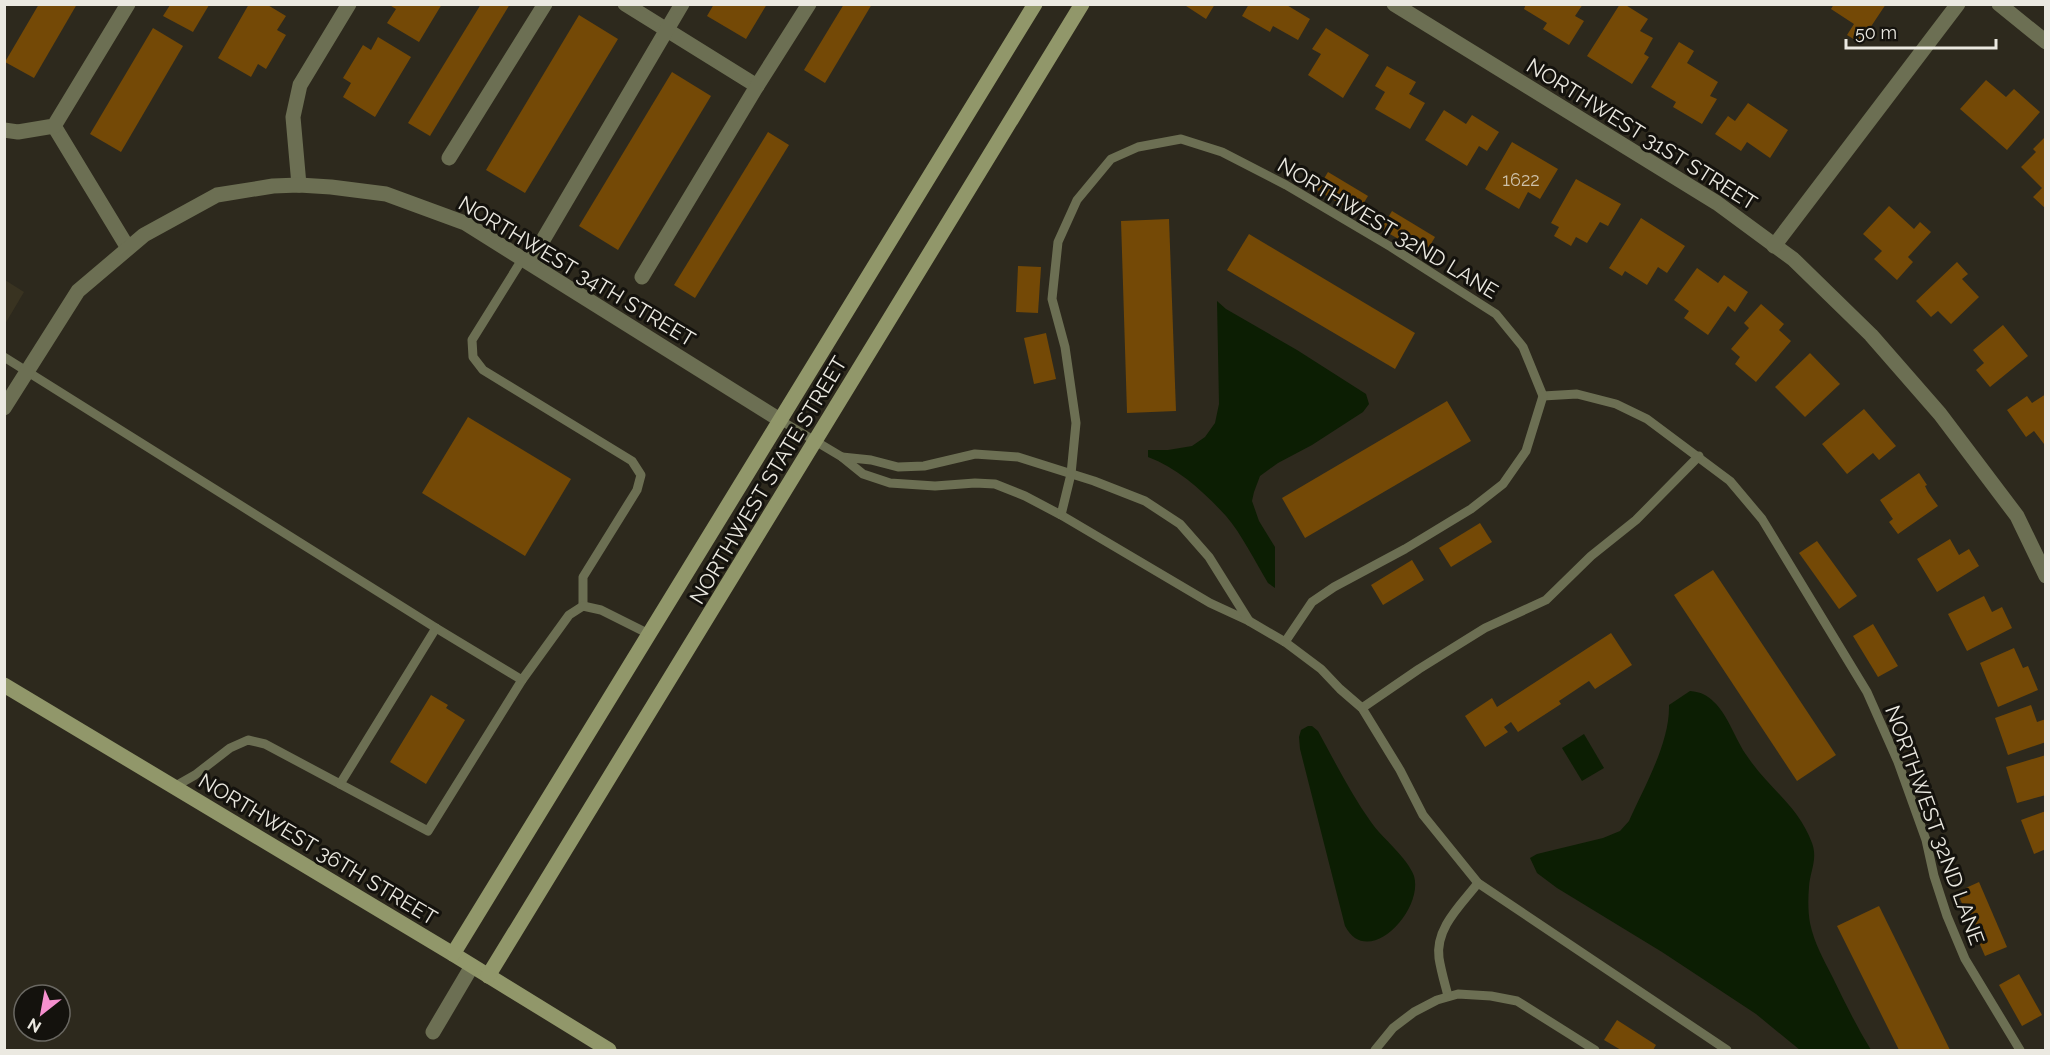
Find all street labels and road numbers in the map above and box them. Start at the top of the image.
street label: NORTHWEST 31ST STREET [1522,53,1762,215]
street label: NORTHWEST 32ND LANE [1273,152,1503,304]
street label: NORTHWEST 34TH STREET [454,190,700,352]
street label: NORTHWEST STATE STREET [684,352,852,608]
street label: NORTHWEST 32ND LANE [1880,702,1990,948]
street label: NORTHWEST 36TH STREET [194,768,442,930]

